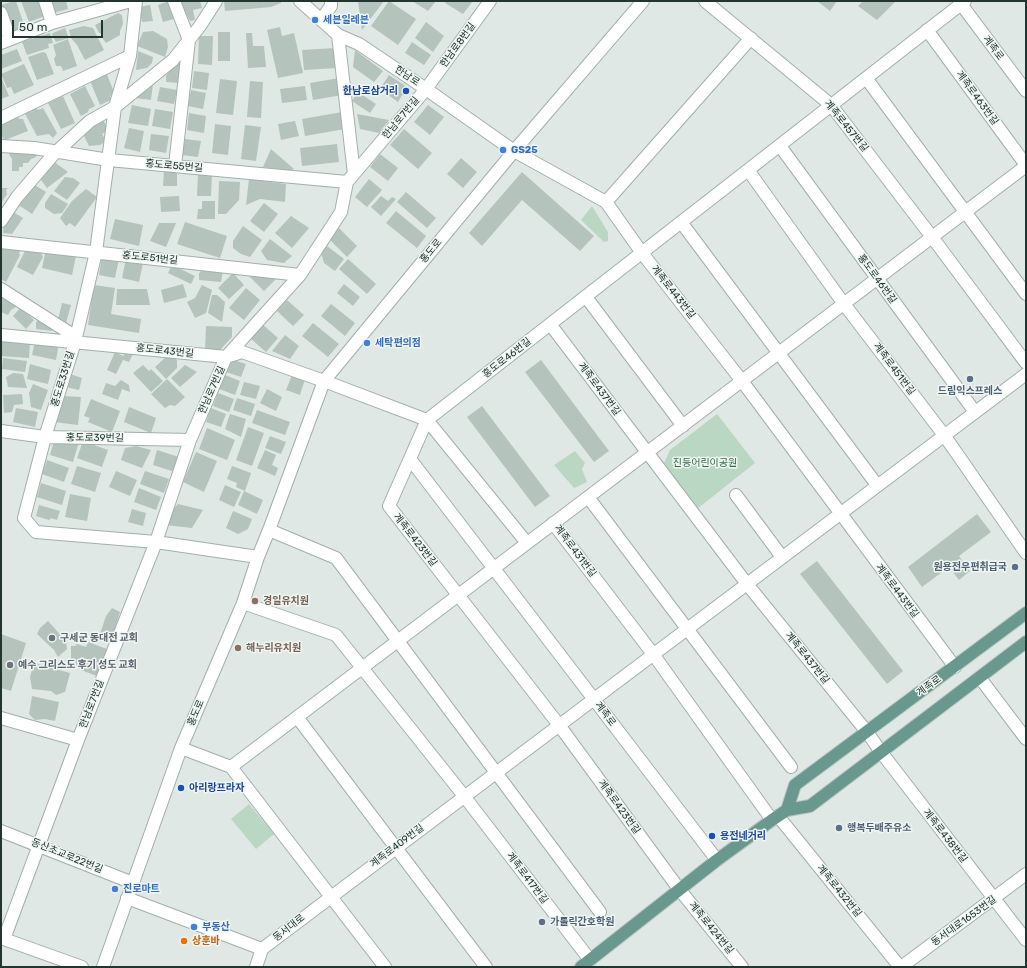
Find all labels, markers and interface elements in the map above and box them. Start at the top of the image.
scale bar [14,12,105,38]
place label: 세븐일레븐 [323,14,369,26]
marker: 세븐일레븐 [310,15,320,25]
text: 50 m [19,20,47,34]
street label: 한남로8번길 [438,20,478,70]
street label: 계족로 [980,33,1006,63]
street label: 한남로 [392,63,422,89]
street label: 계족로463번길 [953,68,1001,128]
place label: 한남로삼거리 [343,85,398,97]
marker: 한남로삼거리 [401,86,411,96]
street label: 한남로7번길 [380,95,422,141]
street label: 계족로457번길 [821,98,871,154]
place label: GS25 [511,144,538,156]
marker: GS25 [498,145,508,155]
street label: 홍도로55번길 [145,158,203,174]
street label: 홍도로 [418,237,444,265]
street label: 홍도로51번길 [121,249,179,267]
street label: 홍도로46번길 [855,252,899,306]
street label: 계족로443번길 [648,263,698,321]
street label: 홍도로46번길 [480,335,534,381]
place label: 세탁편의점 [375,337,421,349]
marker: 세탁편의점 [362,338,372,348]
street label: 계족로451번길 [870,341,918,397]
street label: 홍도로43번길 [135,342,195,360]
street label: 홍도로33번길 [49,350,77,408]
street label: 계족로437번길 [575,360,623,418]
street label: 한남로7번길 [196,364,228,416]
marker: 드림익스프레스 [965,374,975,384]
place label: 드림익스프레스 [938,385,1002,397]
street label: 홍도로39번길 [66,431,124,445]
park label: 진등어린이공원 [673,457,737,469]
street label: 계족로423번길 [391,511,439,569]
street label: 계족로431번길 [551,523,599,579]
place label: 원용전우편취급국 [933,561,1007,573]
street label: 계족로443번길 [873,562,921,620]
marker: 원용전우편취급국 [1010,562,1020,572]
place label: 경일유치원 [263,595,309,607]
marker: 경일유치원 [250,596,260,606]
street label: 계족로437번길 [782,630,832,686]
place label: 구세군 동대전 교회 [60,632,138,644]
marker: 구세군 동대전 교회 [47,633,57,643]
place label: 해누리유치원 [246,642,301,654]
marker: 해누리유치원 [233,643,243,653]
place label: 예수 그리스도 후기 성도 교회 [18,659,137,671]
marker: 예수 그리스도 후기 성도 교회 [5,660,15,670]
street label: 계족로 [914,673,944,699]
street label: 한남로7번길 [77,678,107,730]
street label: 홍도로 [185,698,207,728]
street label: 계족로 [592,699,618,729]
street label: 계족로423번길 [595,778,643,836]
place label: 아리랑프라자 [189,782,244,794]
marker: 아리랑프라자 [176,783,186,793]
street label: 계족로438번길 [920,807,970,865]
street label: 계족로409번길 [368,822,426,870]
place label: 행복두배주유소 [847,822,911,834]
marker: 행복두배주유소 [834,823,844,833]
place label: 용전네거리 [720,830,766,842]
marker: 용전네거리 [707,831,717,841]
street label: 동산초교로22번길 [29,836,105,876]
street label: 계족로417번길 [504,850,550,906]
street label: 계족로432번길 [814,862,864,920]
place label: 진로마트 [123,883,160,895]
marker: 진로마트 [110,884,120,894]
street label: 동서대로1653번길 [929,893,999,949]
street label: 계족로424번길 [686,899,736,957]
street label: 동서대로 [271,912,307,944]
place label: 가톨릭간호학원 [550,916,614,928]
marker: 가톨릭간호학원 [537,917,547,927]
place label: 부동산 [202,921,230,933]
marker: 부동산 [189,922,199,932]
place label: 상훈바 [192,935,220,947]
marker: 상훈바 [179,936,189,946]

